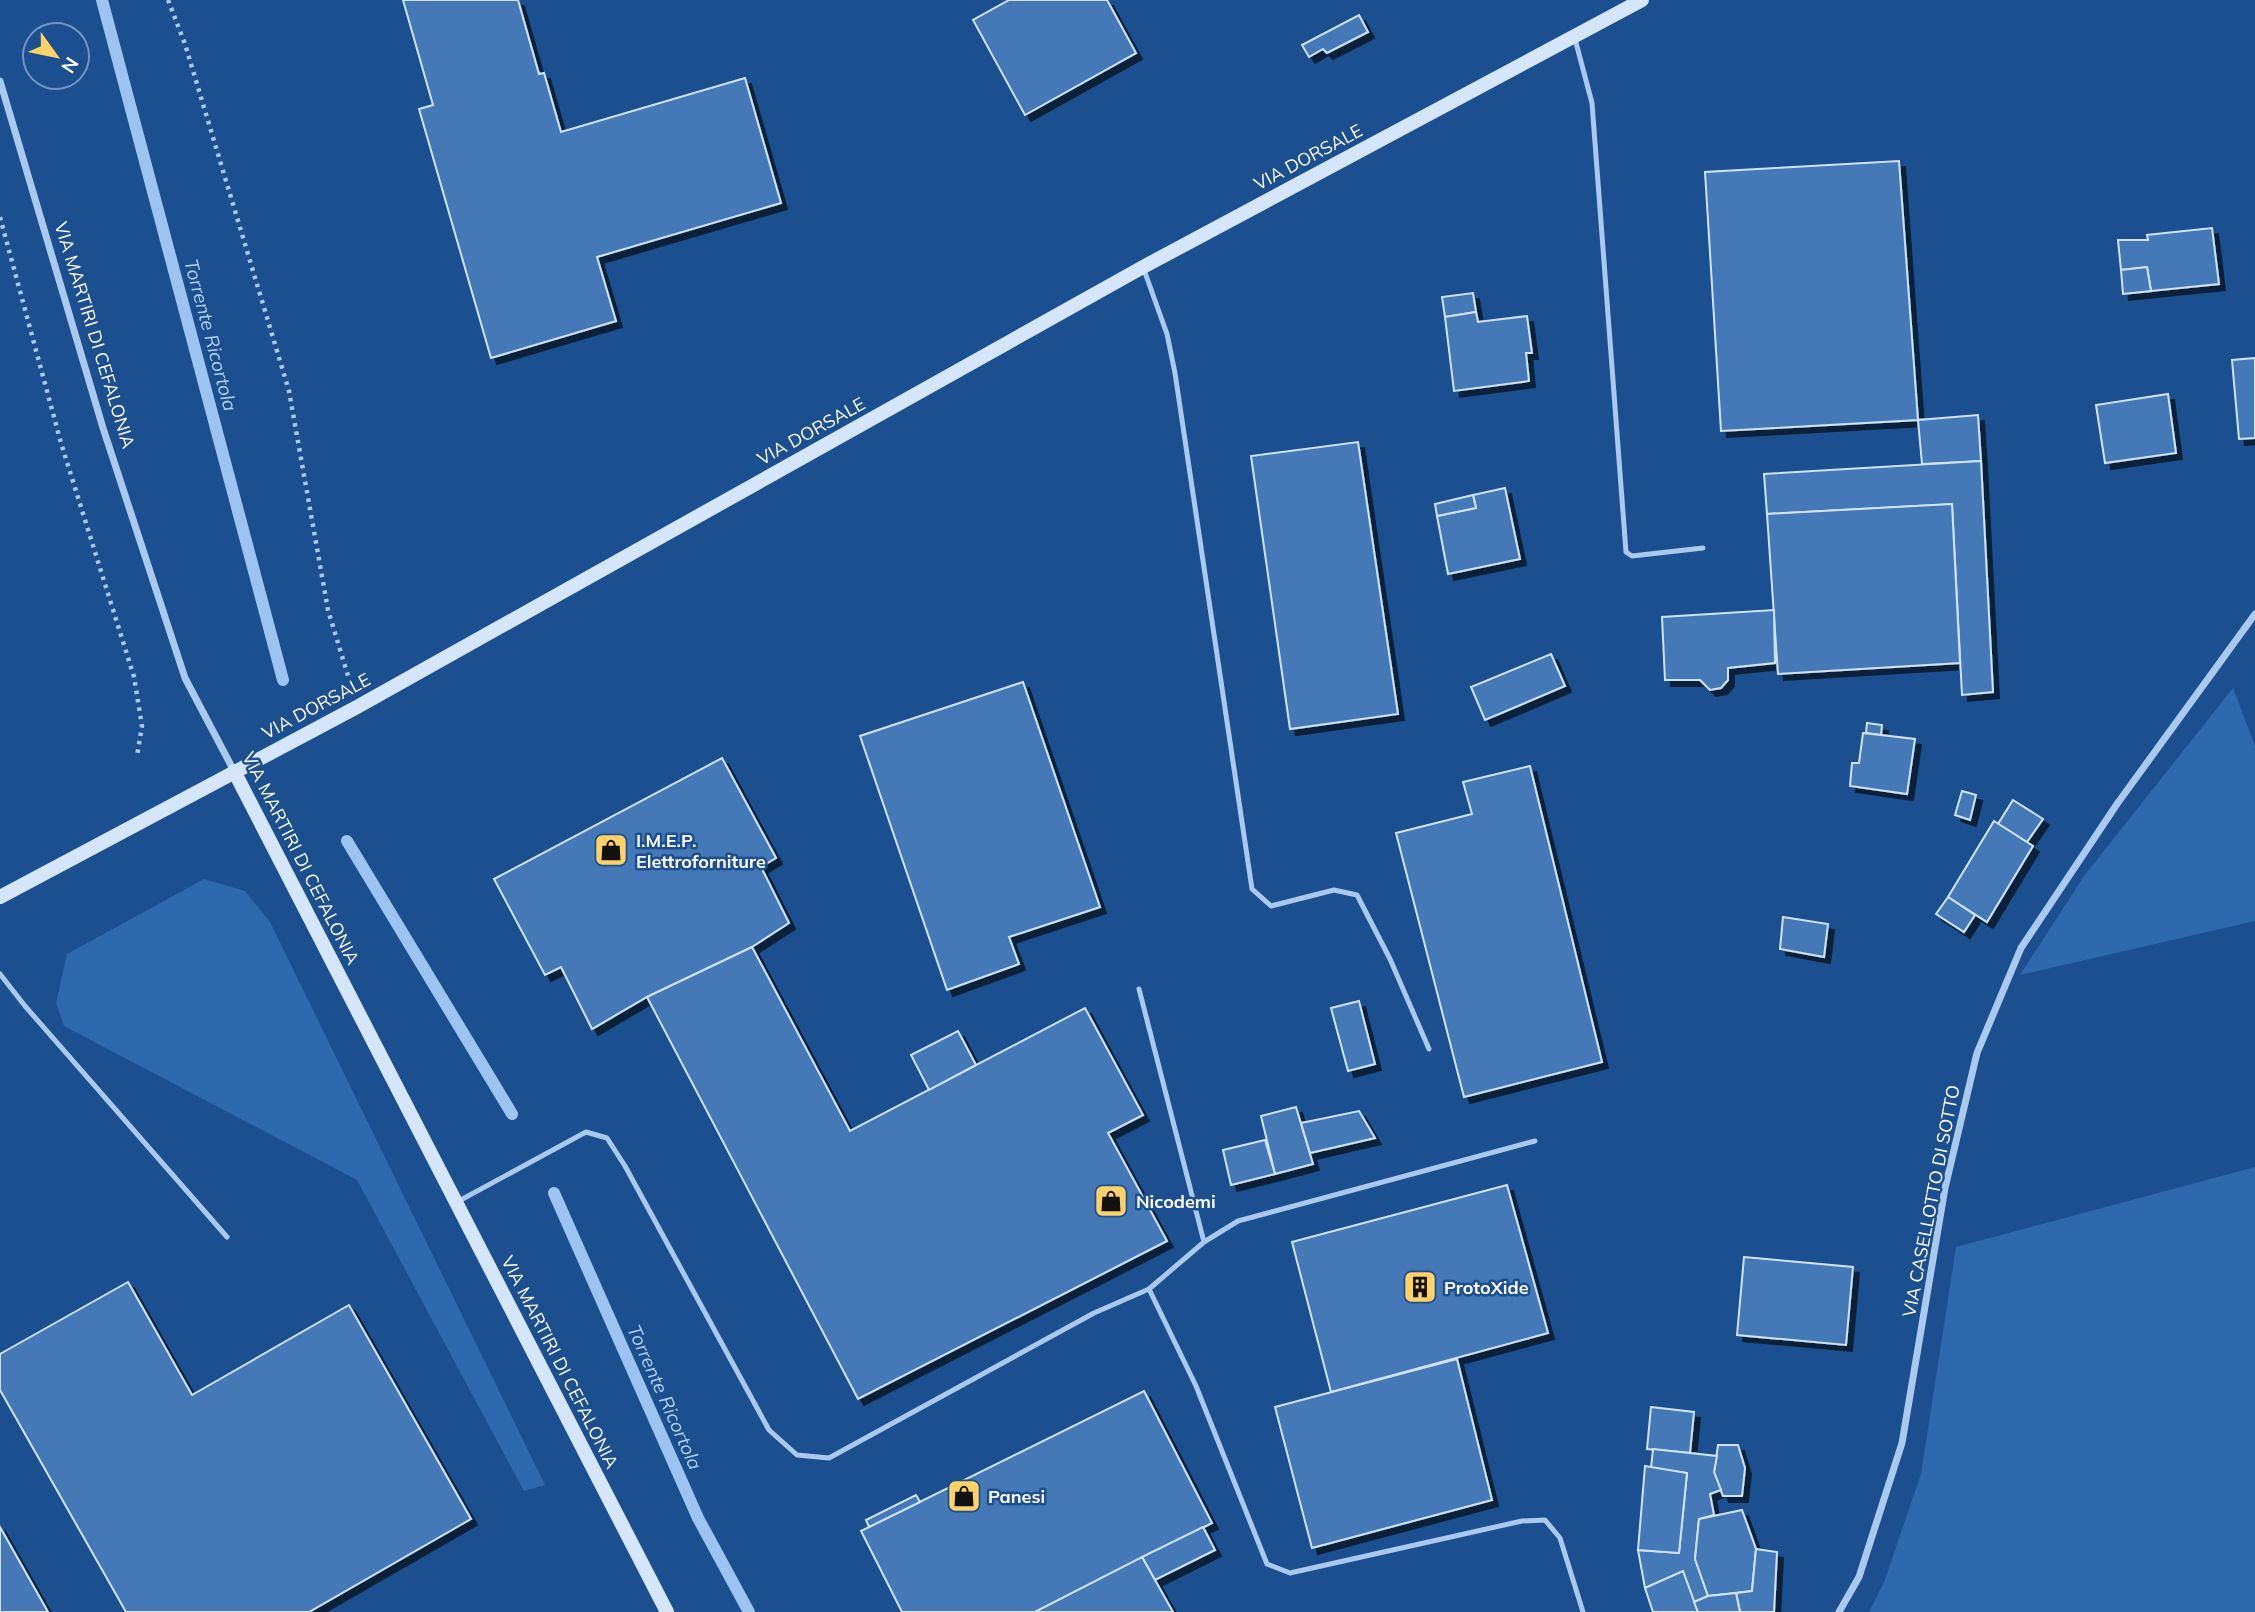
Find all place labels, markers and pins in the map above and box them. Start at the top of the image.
place label: I.M.E.P. Elettroforniture [636,829,766,873]
shop icon: I.M.E.P. Elettroforniture [592,831,630,869]
shop icon: Nicodemi [1092,1182,1130,1220]
place label: Nicodemi [1136,1190,1216,1213]
building icon: ProtoXide [1401,1268,1439,1306]
place label: ProtoXide [1444,1276,1529,1299]
shop icon: Panesi [945,1477,983,1515]
place label: Panesi [988,1485,1045,1508]

